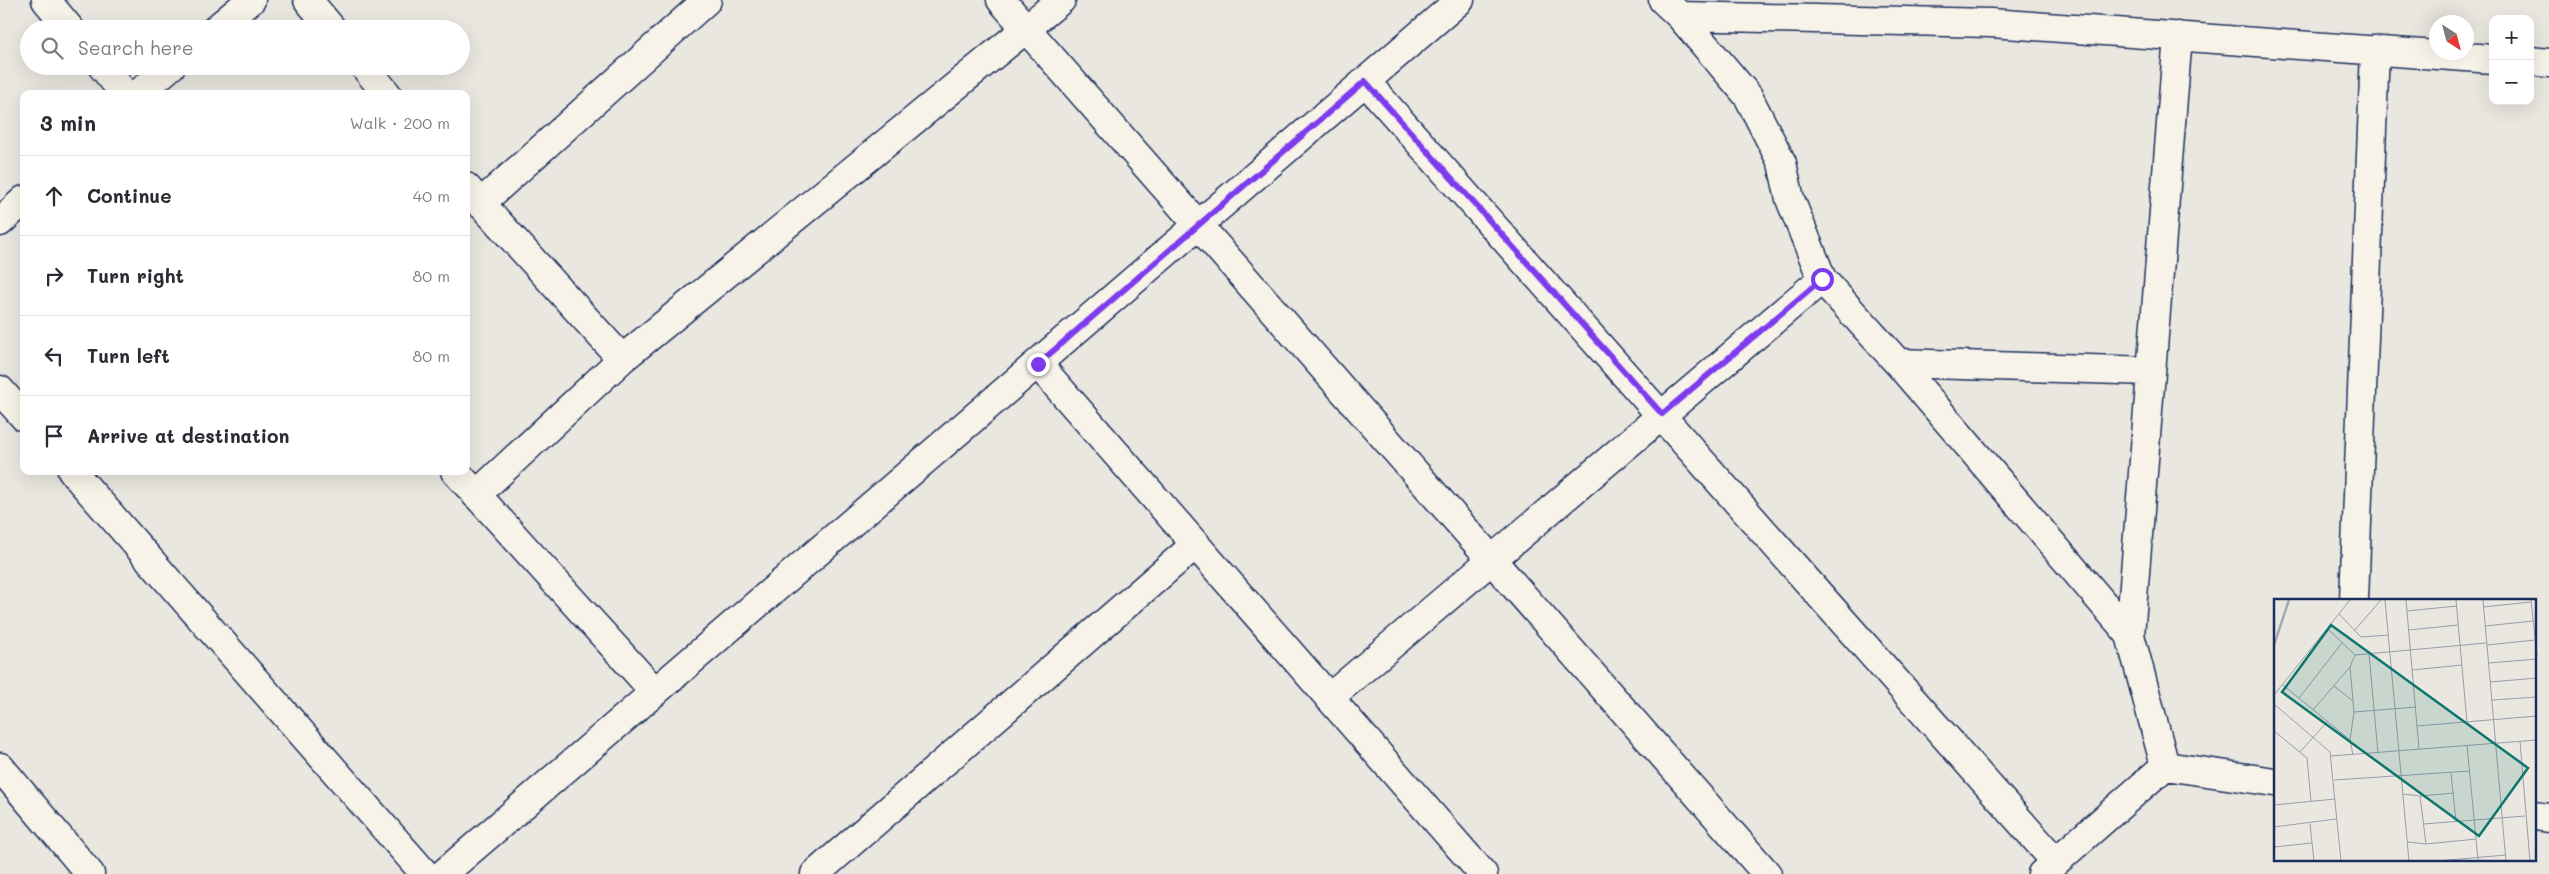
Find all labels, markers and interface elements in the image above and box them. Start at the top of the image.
north arrow [2429,15,2474,60]
map controls [2489,15,2534,105]
button: + [2489,15,2534,60]
search box [20,20,470,75]
icon: search [38,34,66,62]
text: Search here [78,35,194,60]
button: − [2489,60,2534,105]
text: 3 min [40,109,96,136]
text: Walk · 200 m [350,112,450,133]
icon: ahead [40,182,68,210]
text: Continue [87,183,172,208]
text: 40 m [413,185,450,206]
icon: right [40,262,68,290]
text: Turn right [87,263,184,288]
text: 80 m [413,265,450,286]
route start [1811,268,1834,291]
icon: left [40,342,68,370]
text: Turn left [87,343,170,368]
text: 80 m [413,345,450,366]
route end [1027,353,1050,376]
icon: arrive [40,422,68,450]
text: Arrive at destination [87,423,290,448]
inset map [2274,599,2536,862]

